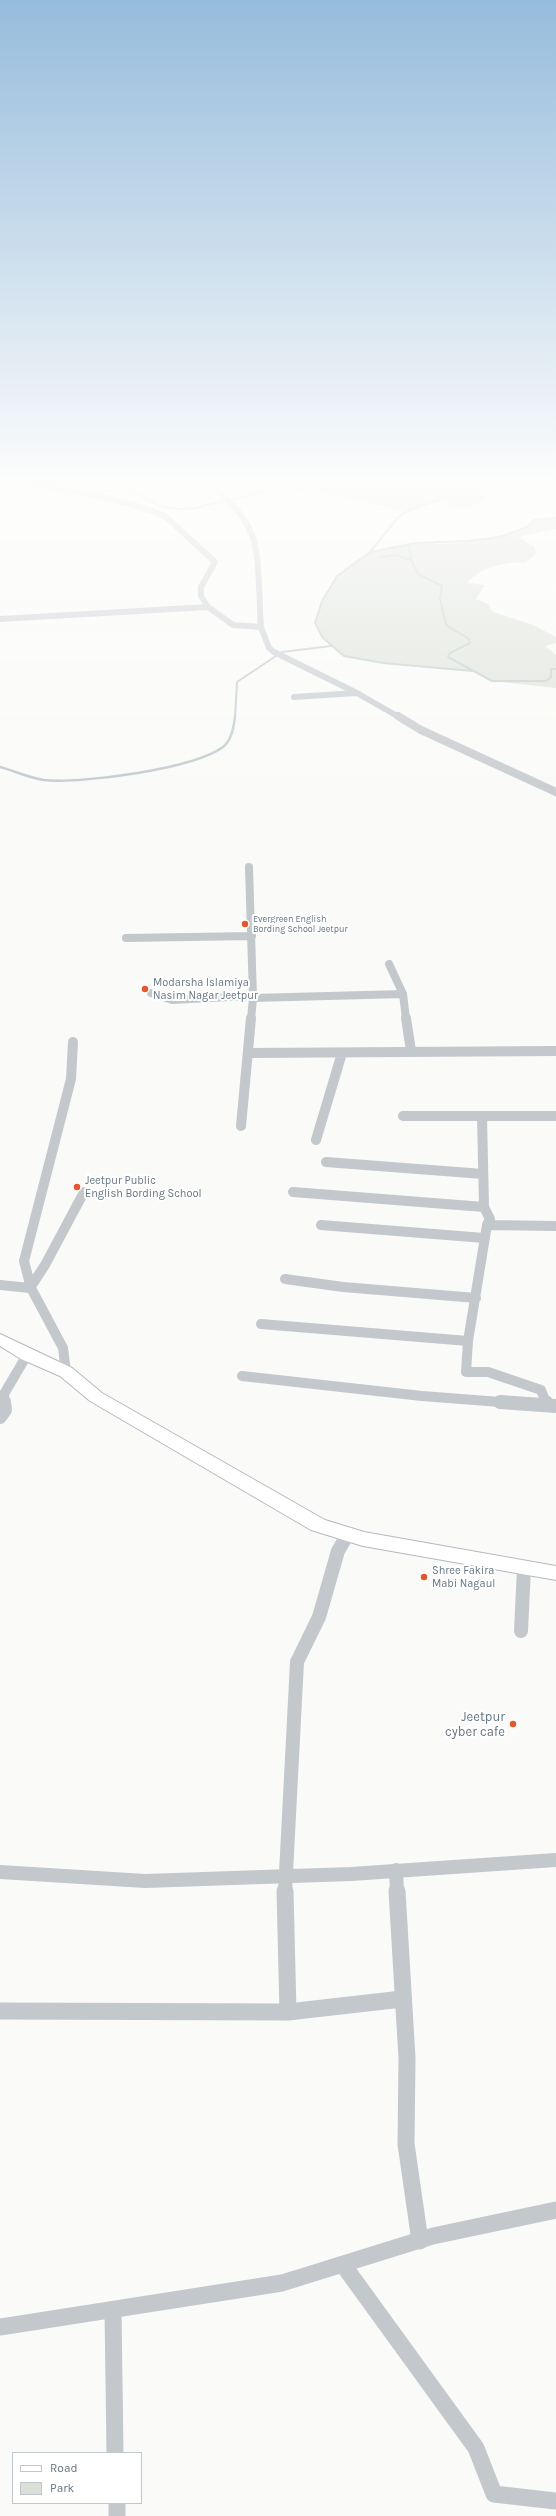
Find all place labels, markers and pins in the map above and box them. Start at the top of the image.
place label: Evergreen English Bording School Jeetpur [253,914,348,935]
marker: Evergreen English Bording School Jeetpur [240,919,250,929]
place label: Modarsha Islamiya Nasim Nagar Jeetpur [153,976,258,1002]
marker: Modarsha Islamiya Nasim Nagar Jeetpur [140,984,150,994]
place label: Jeetpur Public English Bording School [85,1174,202,1200]
marker: Jeetpur Public English Bording School [72,1182,82,1192]
place label: Shree Fakira Mabi Nagaul [432,1564,495,1590]
marker: Shree Fakira Mabi Nagaul [419,1572,429,1582]
place label: Jeetpur cyber cafe [445,1709,505,1740]
marker: Jeetpur cyber cafe [508,1719,518,1729]

